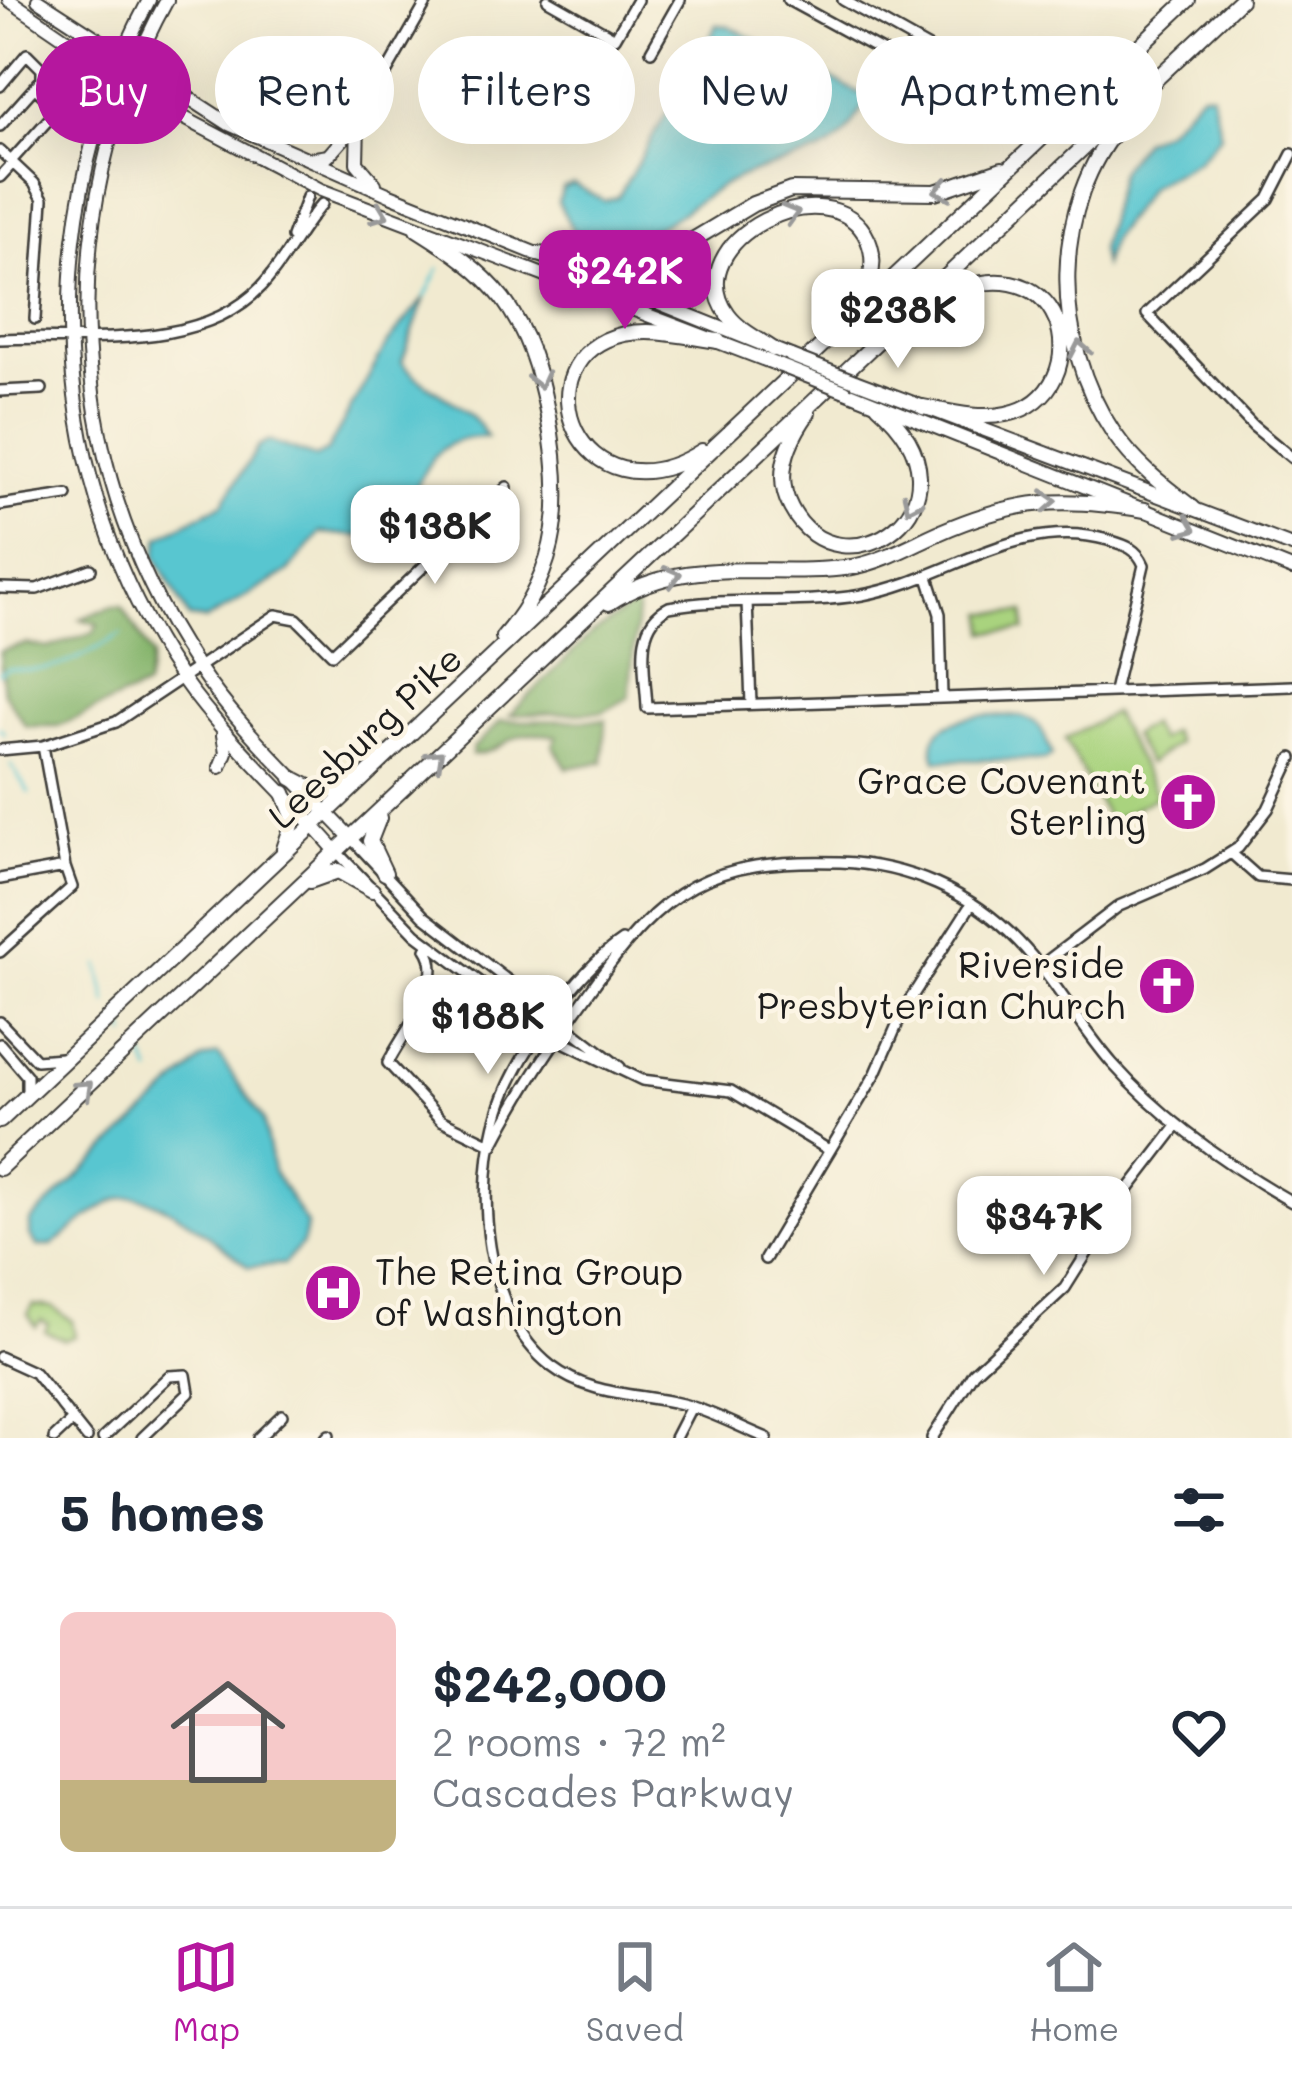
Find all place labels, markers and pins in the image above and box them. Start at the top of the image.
pin: $242K [541,230,709,332]
pin: $238K [814,269,982,371]
pin: $138K [351,485,519,587]
place label: Grace Covenant Sterling [857,756,1146,844]
church icon: Grace Covenant Sterling [1157,771,1219,833]
place label: Riverside Presbyterian Church [757,940,1125,1029]
church icon: Riverside Presbyterian Church [1136,955,1198,1017]
pin: $188K [404,975,572,1077]
pin: $347K [960,1176,1128,1278]
place label: The Retina Group of Washington [375,1247,683,1335]
hospital icon: The Retina Group of Washington [302,1262,364,1324]

